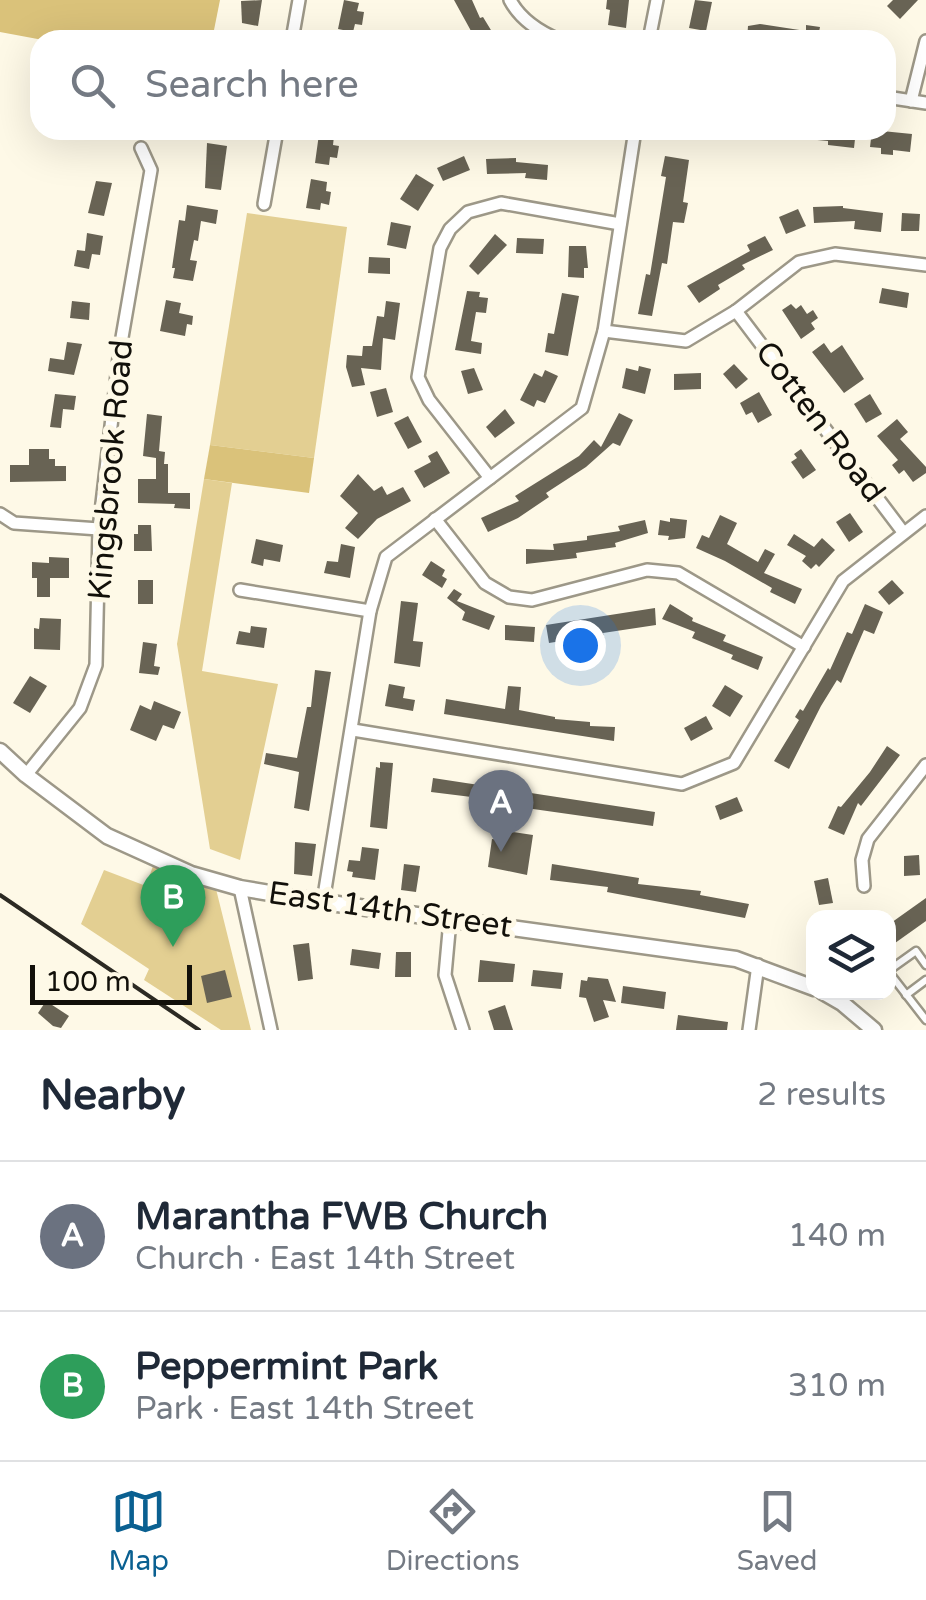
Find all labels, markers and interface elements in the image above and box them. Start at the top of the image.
search box [30,30,896,140]
icon: search [65,58,120,113]
text: Search here [145,62,359,108]
street label: Cotten Road [747,334,893,510]
street label: Kingsbrook Road [81,338,141,602]
your location [555,620,606,671]
pin: A [468,770,534,852]
pin: B [140,864,206,947]
street label: East 14th Street [266,874,514,946]
map controls [806,910,896,1000]
button: layers [806,910,896,1000]
scale bar [30,960,192,1004]
text: 100 m [45,965,131,999]
text: Nearby [40,1070,185,1121]
text: 2 results [757,1076,886,1114]
text: Marantha FWB Church [135,1194,548,1240]
text: A [61,1217,84,1255]
text: 140 m [788,1217,886,1255]
text: Church · East 14th Street [135,1240,515,1278]
text: Peppermint Park [135,1344,438,1390]
text: B [61,1367,84,1405]
text: 310 m [788,1367,886,1405]
text: Park · East 14th Street [135,1390,474,1428]
tab: Map [108,1484,169,1578]
tab: Directions [386,1484,520,1578]
tab: Saved [737,1484,818,1578]

